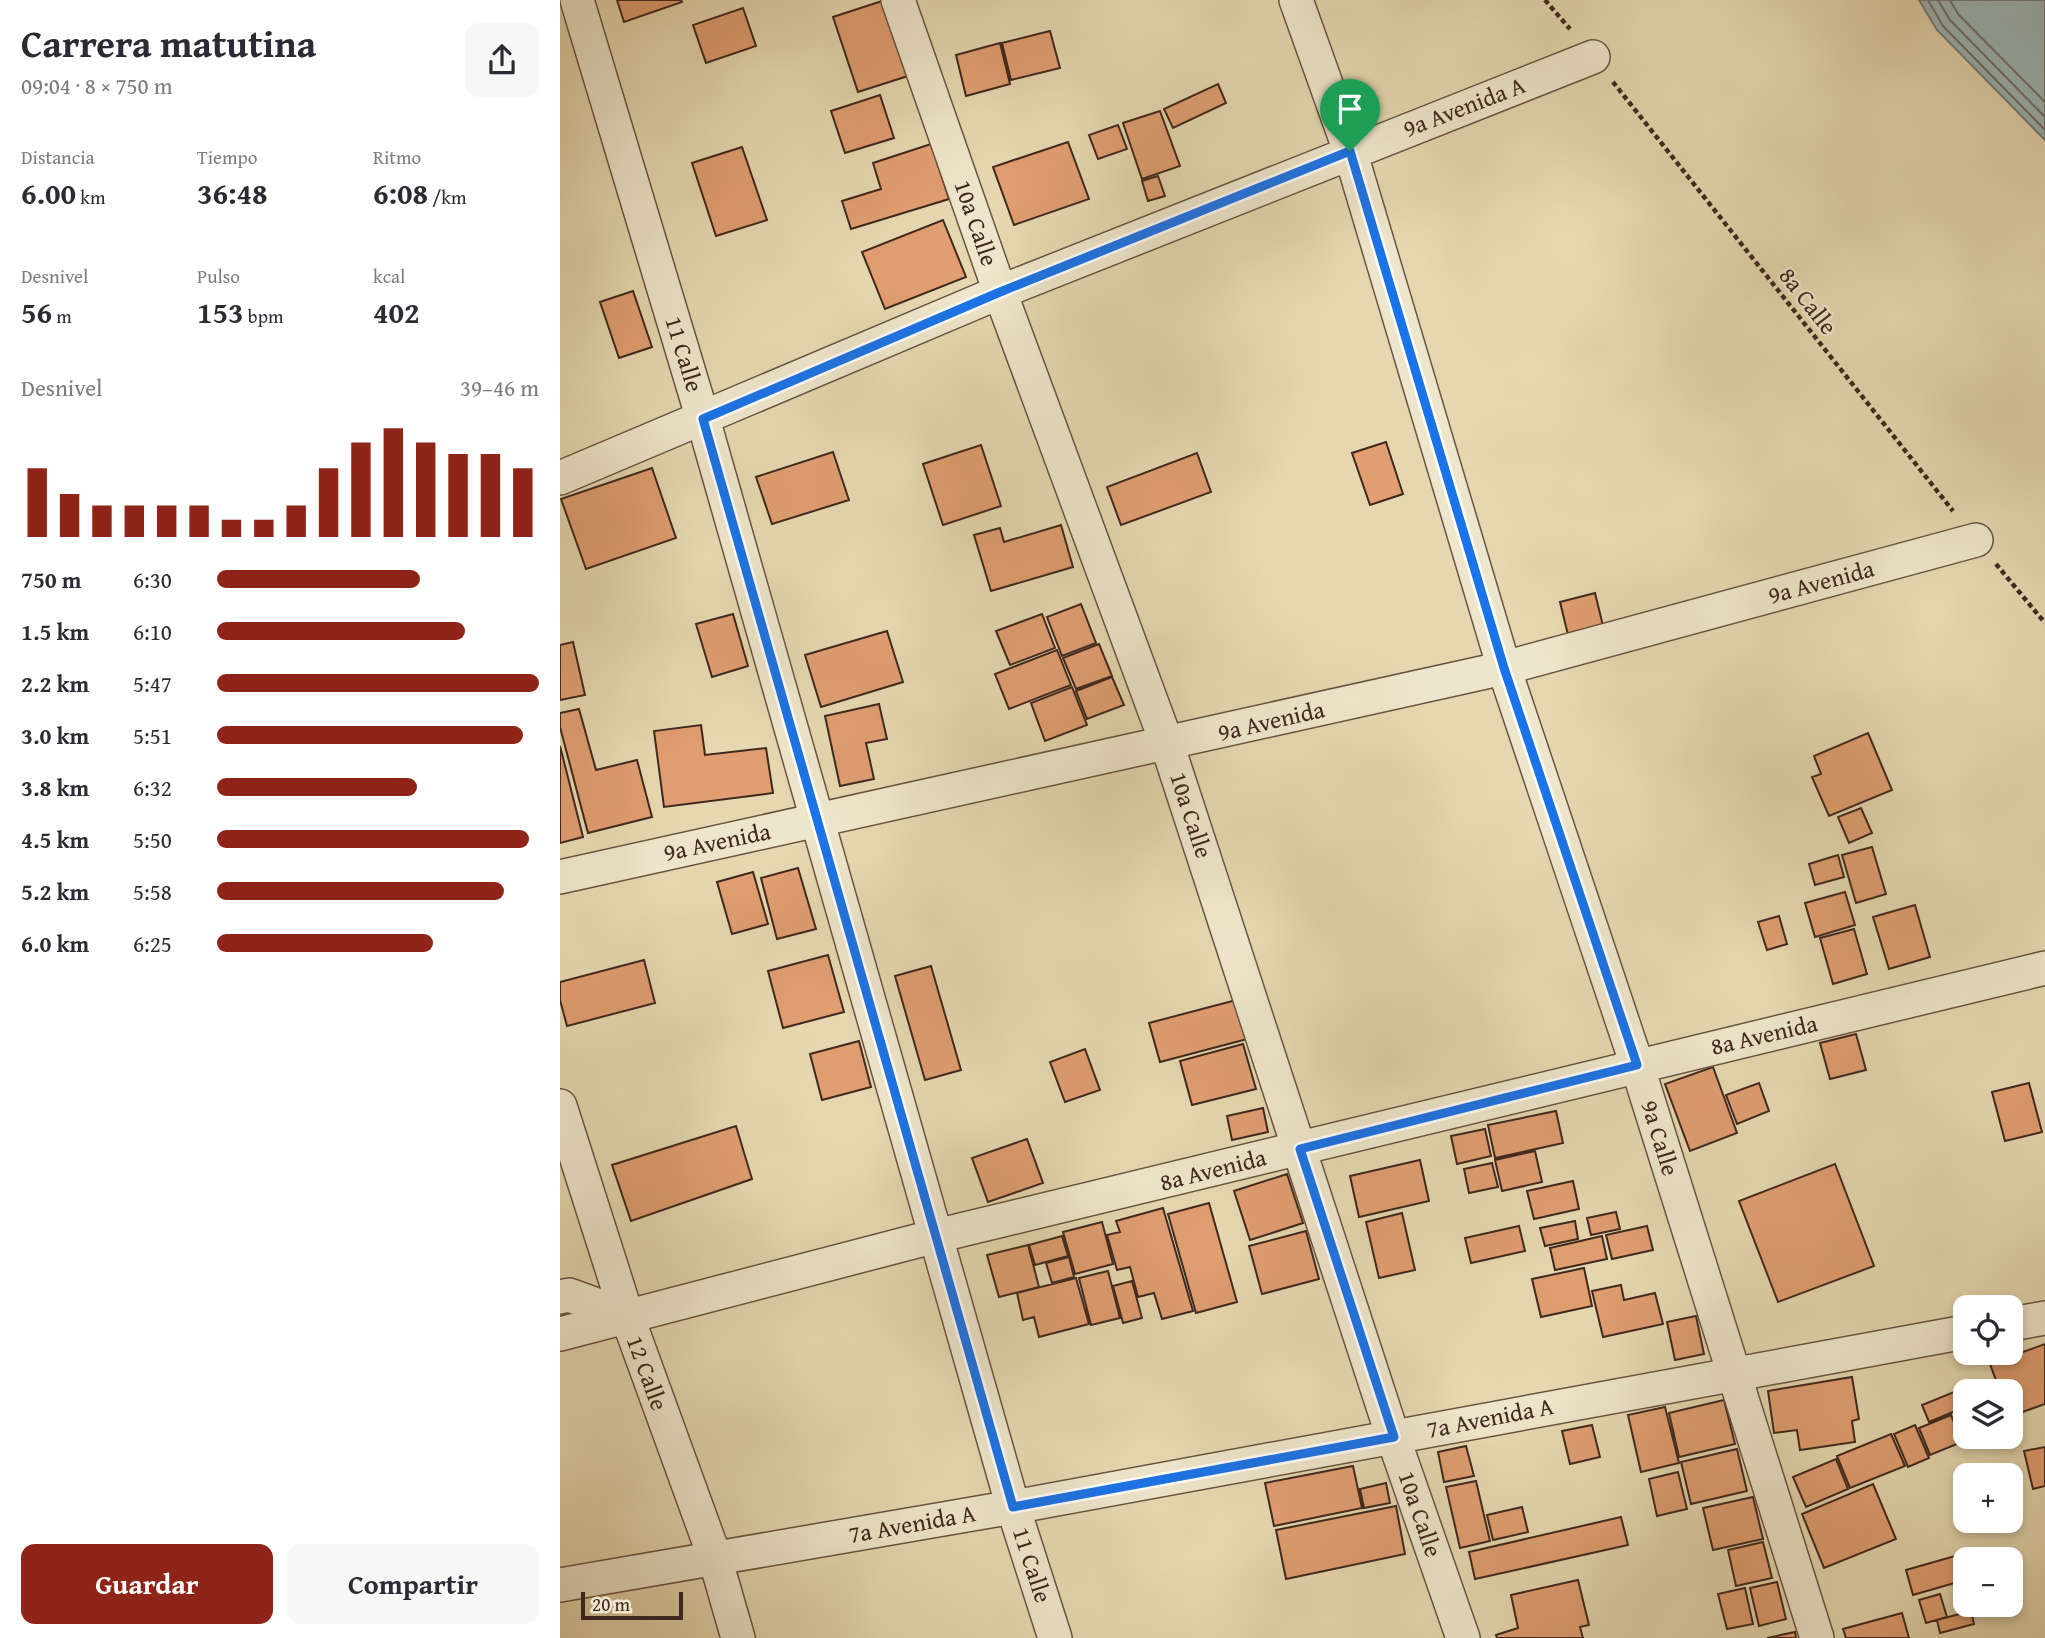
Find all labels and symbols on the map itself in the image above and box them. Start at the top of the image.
street label: 9a Avenida A [1398,67,1530,146]
pin [1320,79,1380,151]
street label: 10a Calle [945,175,1007,271]
street label: 8a Calle [1771,259,1846,342]
street label: 11 Calle [656,312,713,396]
street label: 9a Avenida [1764,550,1878,612]
street label: 9a Avenida [1214,691,1328,750]
street label: 10a Calle [1161,767,1222,863]
street label: 9a Avenida [660,813,774,870]
street label: 8a Avenida [1707,1005,1821,1064]
street label: 9a Calle [1632,1096,1689,1180]
street label: 8a Avenida [1156,1139,1270,1200]
street label: 12 Calle [618,1330,677,1415]
street label: 7a Avenida A [1424,1388,1557,1447]
street label: 10a Calle [1389,1466,1451,1562]
street label: 7a Avenida A [846,1495,979,1552]
street label: 11 Calle [1004,1523,1061,1607]
scale bar [581,1589,682,1621]

